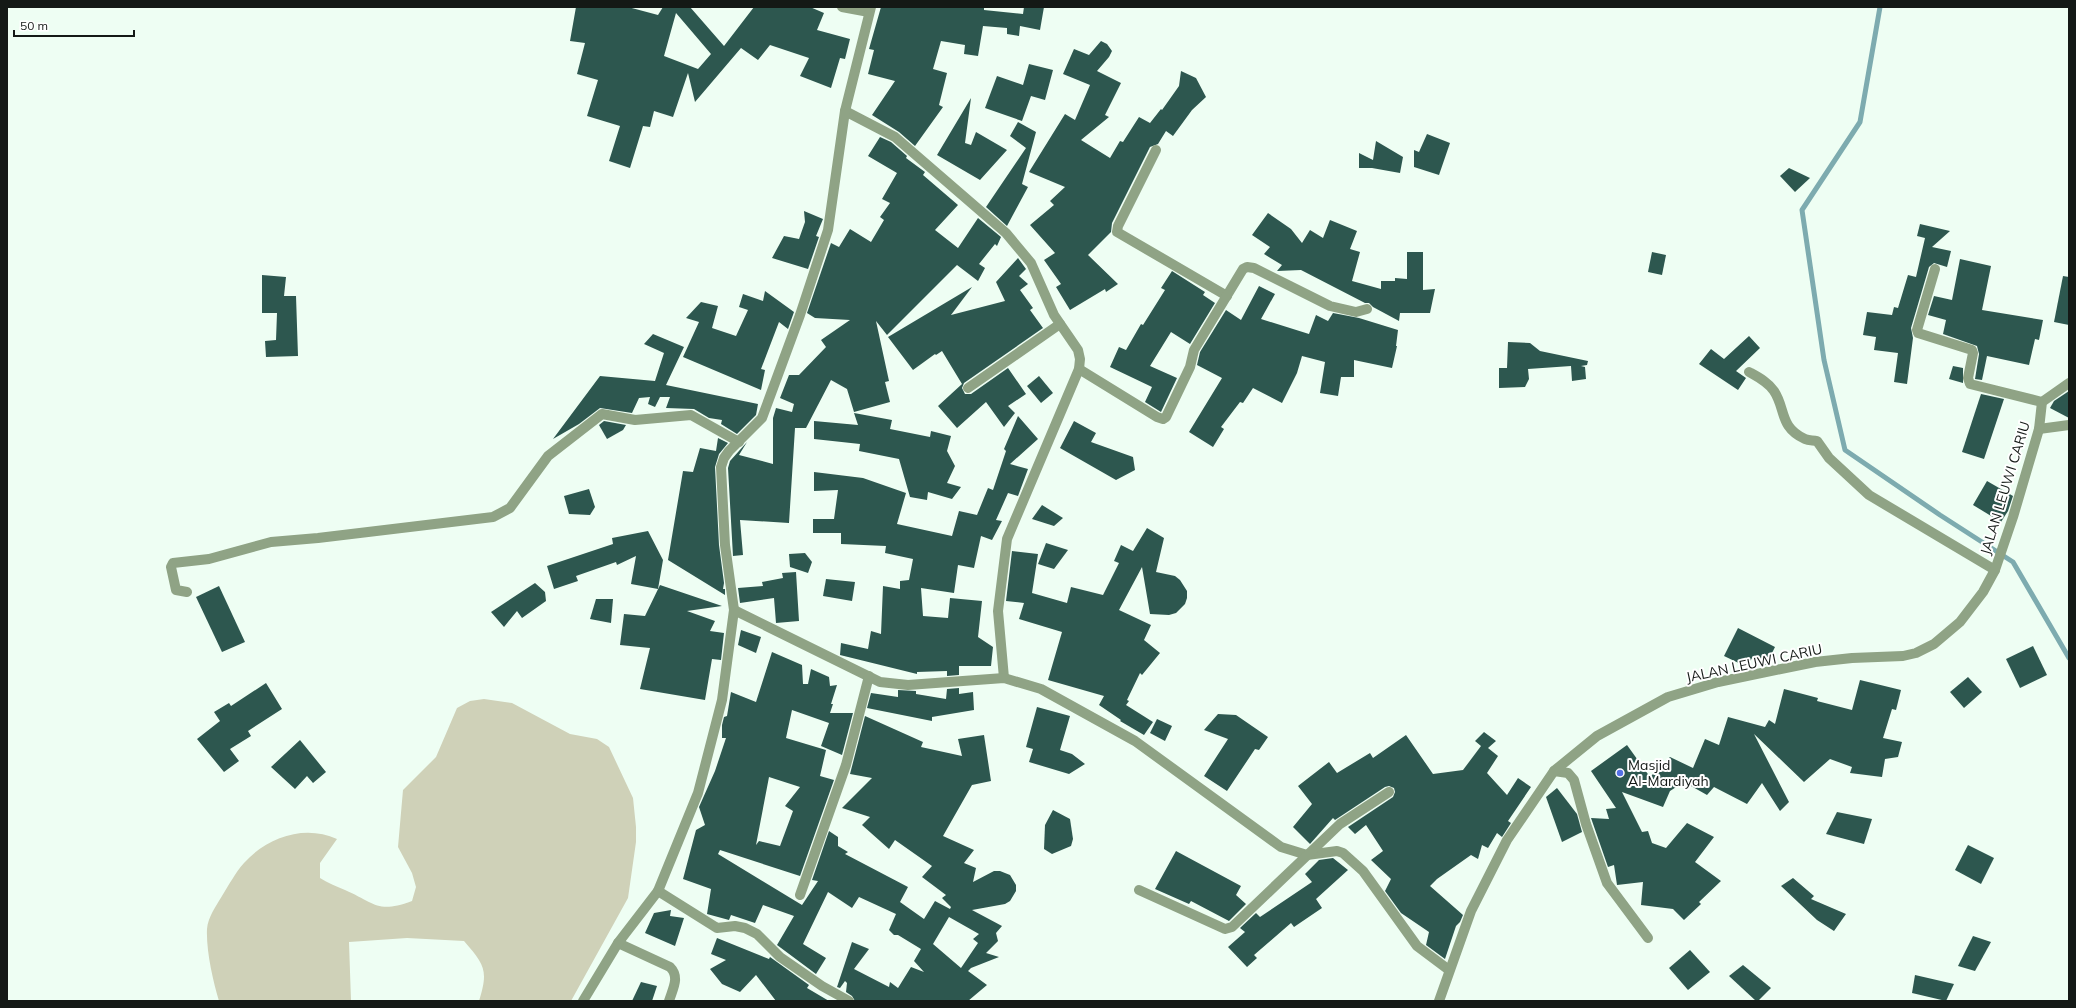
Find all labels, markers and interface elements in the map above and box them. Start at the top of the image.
scale bar [14,12,134,38]
text: 50 m [20,18,48,33]
street label: JALAN LEUWI CARIU [1976,419,2034,557]
street label: JALAN LEUWI CARIU [1684,640,1824,686]
place label: Masjid Al-Mardiyah [1628,756,1709,790]
marker: Masjid Al-Mardiyah [1615,768,1625,778]

